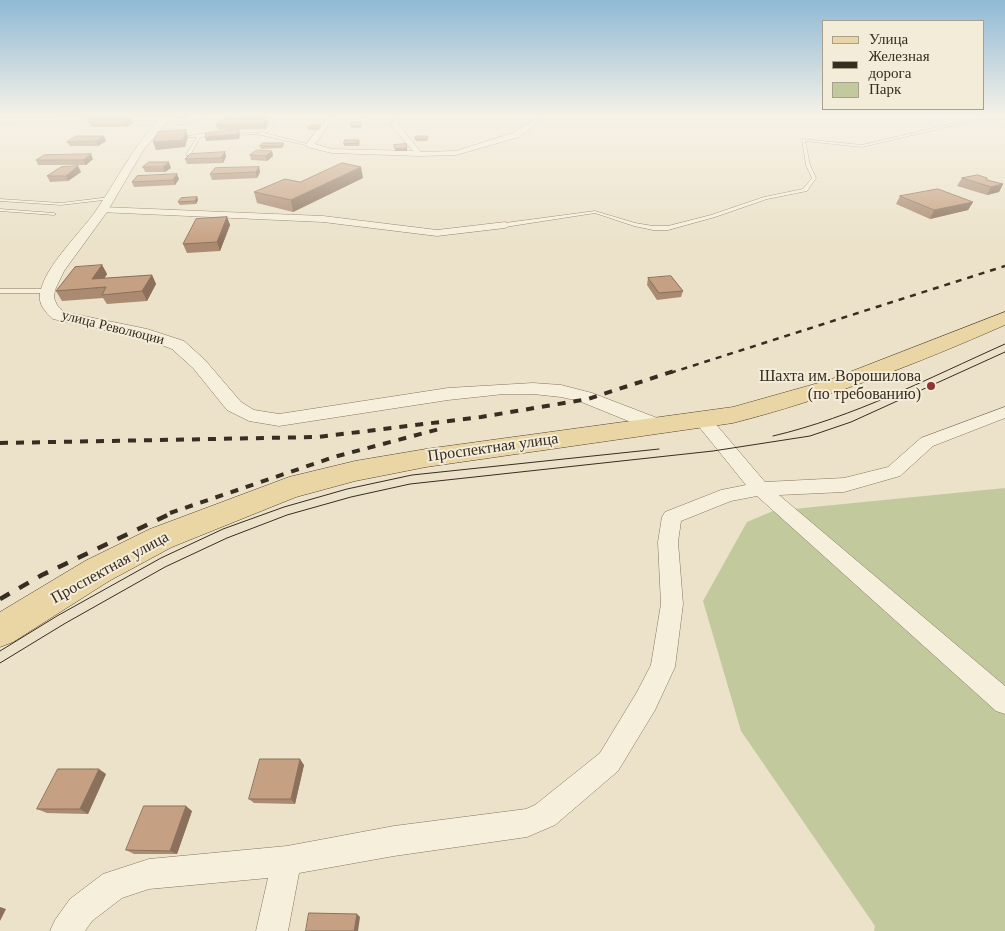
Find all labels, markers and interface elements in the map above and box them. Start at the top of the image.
legend [822,20,985,110]
text: Улица [869,31,908,47]
text: Железная дорога [868,48,930,81]
text: Парк [869,81,901,97]
street label: улица Революции [60,307,166,349]
place label: Шахта им. Ворошилова (по требованию) [759,367,921,405]
marker: Шахта им. Ворошилова (по требованию) [925,380,937,392]
street label: Проспектная улица [426,429,560,467]
street label: Проспектная улица [48,528,172,608]

